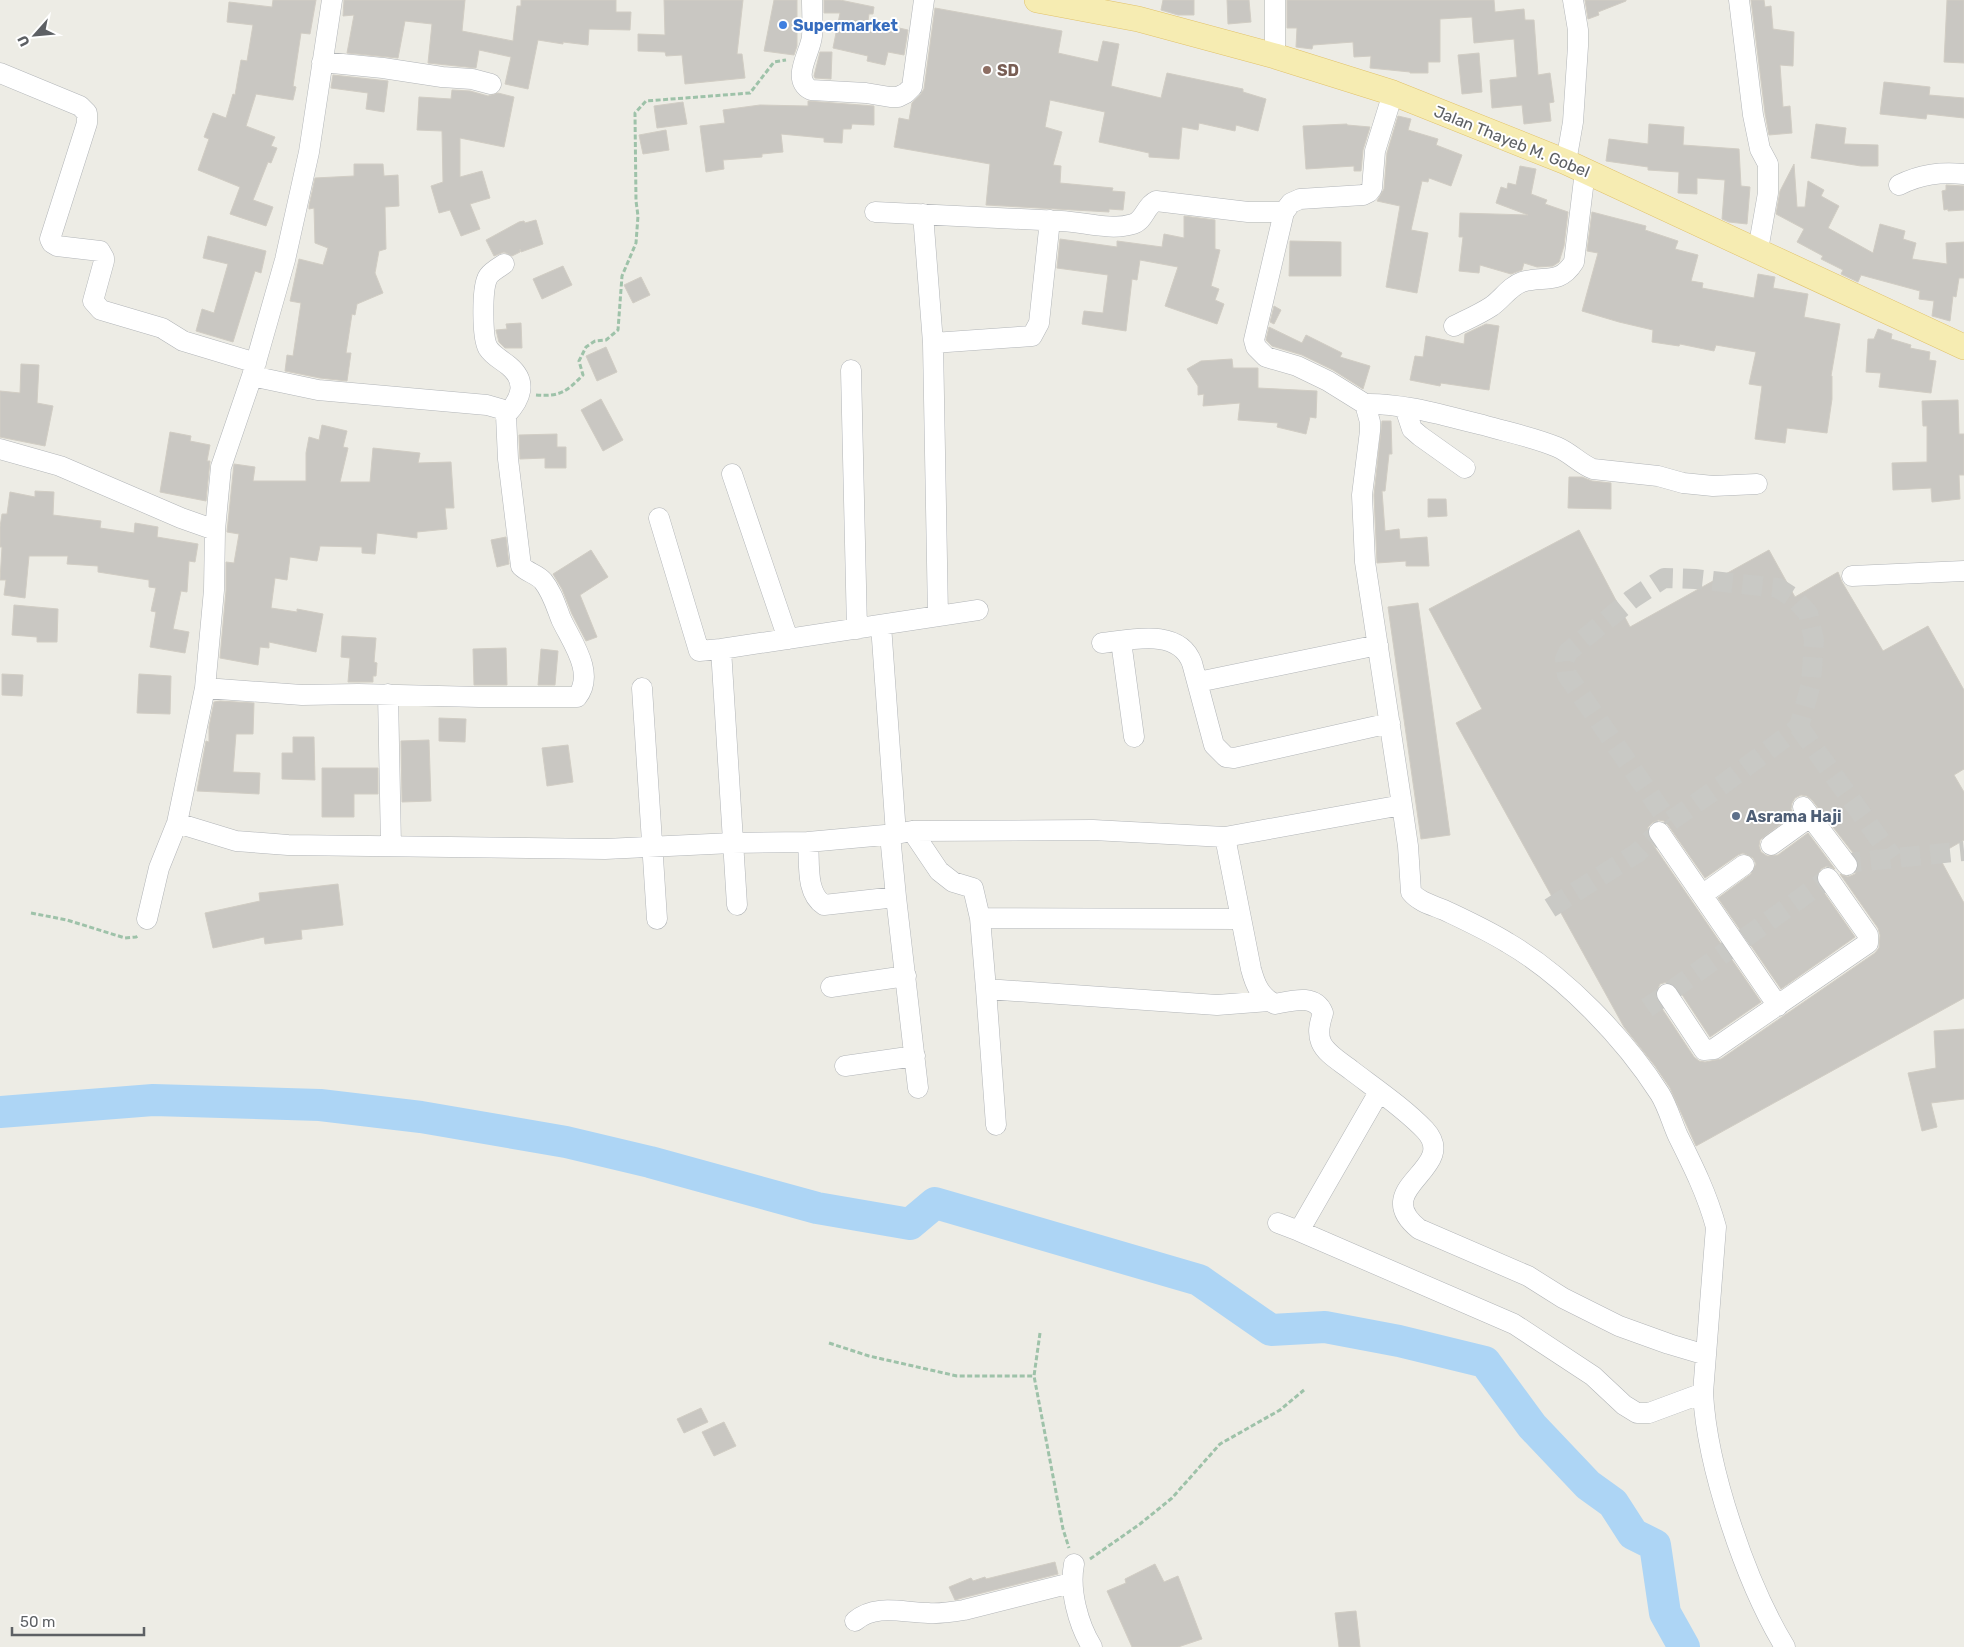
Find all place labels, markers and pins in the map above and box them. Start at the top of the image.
place label: Supermarket [793,16,899,35]
marker: Supermarket [777,19,789,31]
place label: SD [997,61,1019,80]
marker: SD [981,64,993,76]
place label: Asrama Haji [1746,807,1842,826]
marker: Asrama Haji [1730,810,1742,822]

